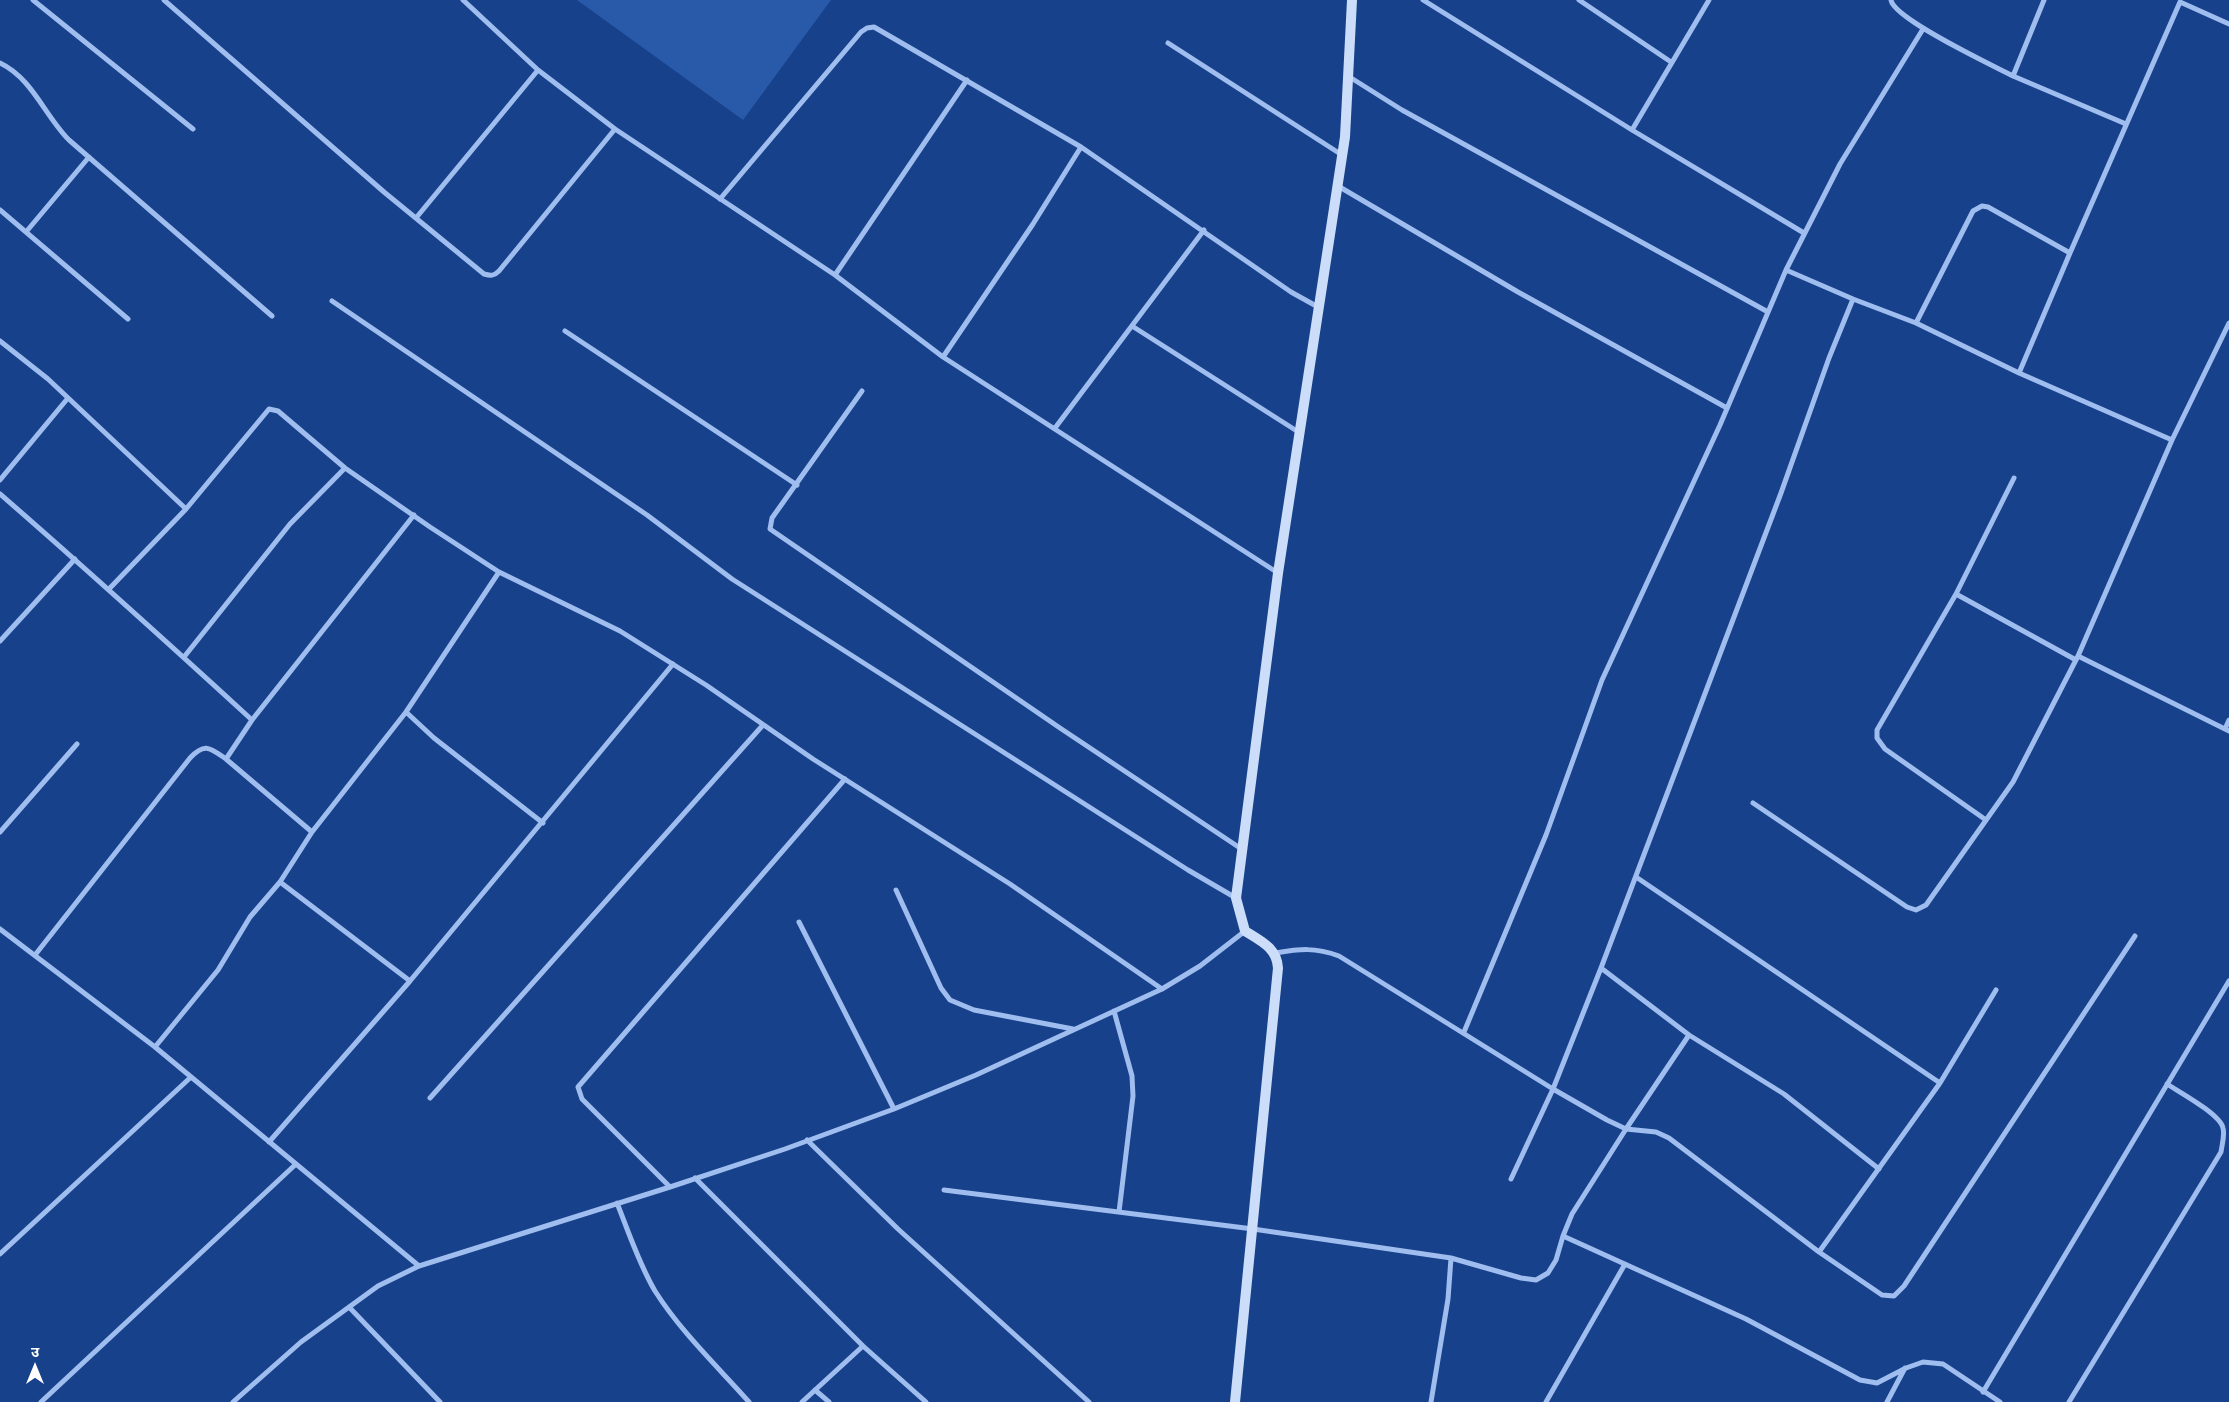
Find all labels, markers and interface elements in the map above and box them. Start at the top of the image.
north arrow [10,1342,60,1392]
text: उ [31,1343,39,1361]

